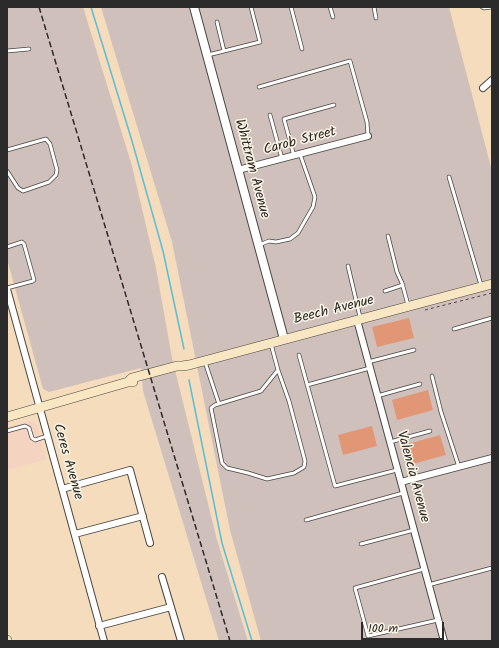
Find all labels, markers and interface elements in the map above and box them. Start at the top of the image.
street label: Whittram Avenue [230,118,272,220]
street label: Carob Street [262,124,338,160]
street label: Beech Avenue [292,293,376,329]
street label: Ceres Avenue [48,422,86,502]
street label: Valencia Avenue [392,429,432,525]
scale bar [363,614,446,640]
text: 100 m [368,619,398,638]

